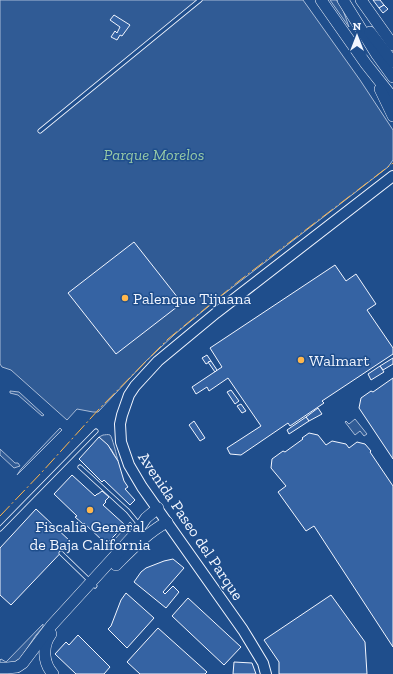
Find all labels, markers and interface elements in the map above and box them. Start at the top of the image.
north arrow [337,16,377,56]
text: N [353,20,362,33]
park label: Parque Morelos [104,145,204,164]
place label: Palenque Tijuana [133,289,251,308]
marker: Palenque Tijuana [120,293,130,303]
place label: Walmart [309,351,369,370]
marker: Walmart [296,355,306,365]
street label: Avenida Paseo del Parque [134,448,248,604]
marker: Fiscalia General de Baja California [85,505,95,515]
place label: Fiscalia General de Baja California [30,517,151,554]

